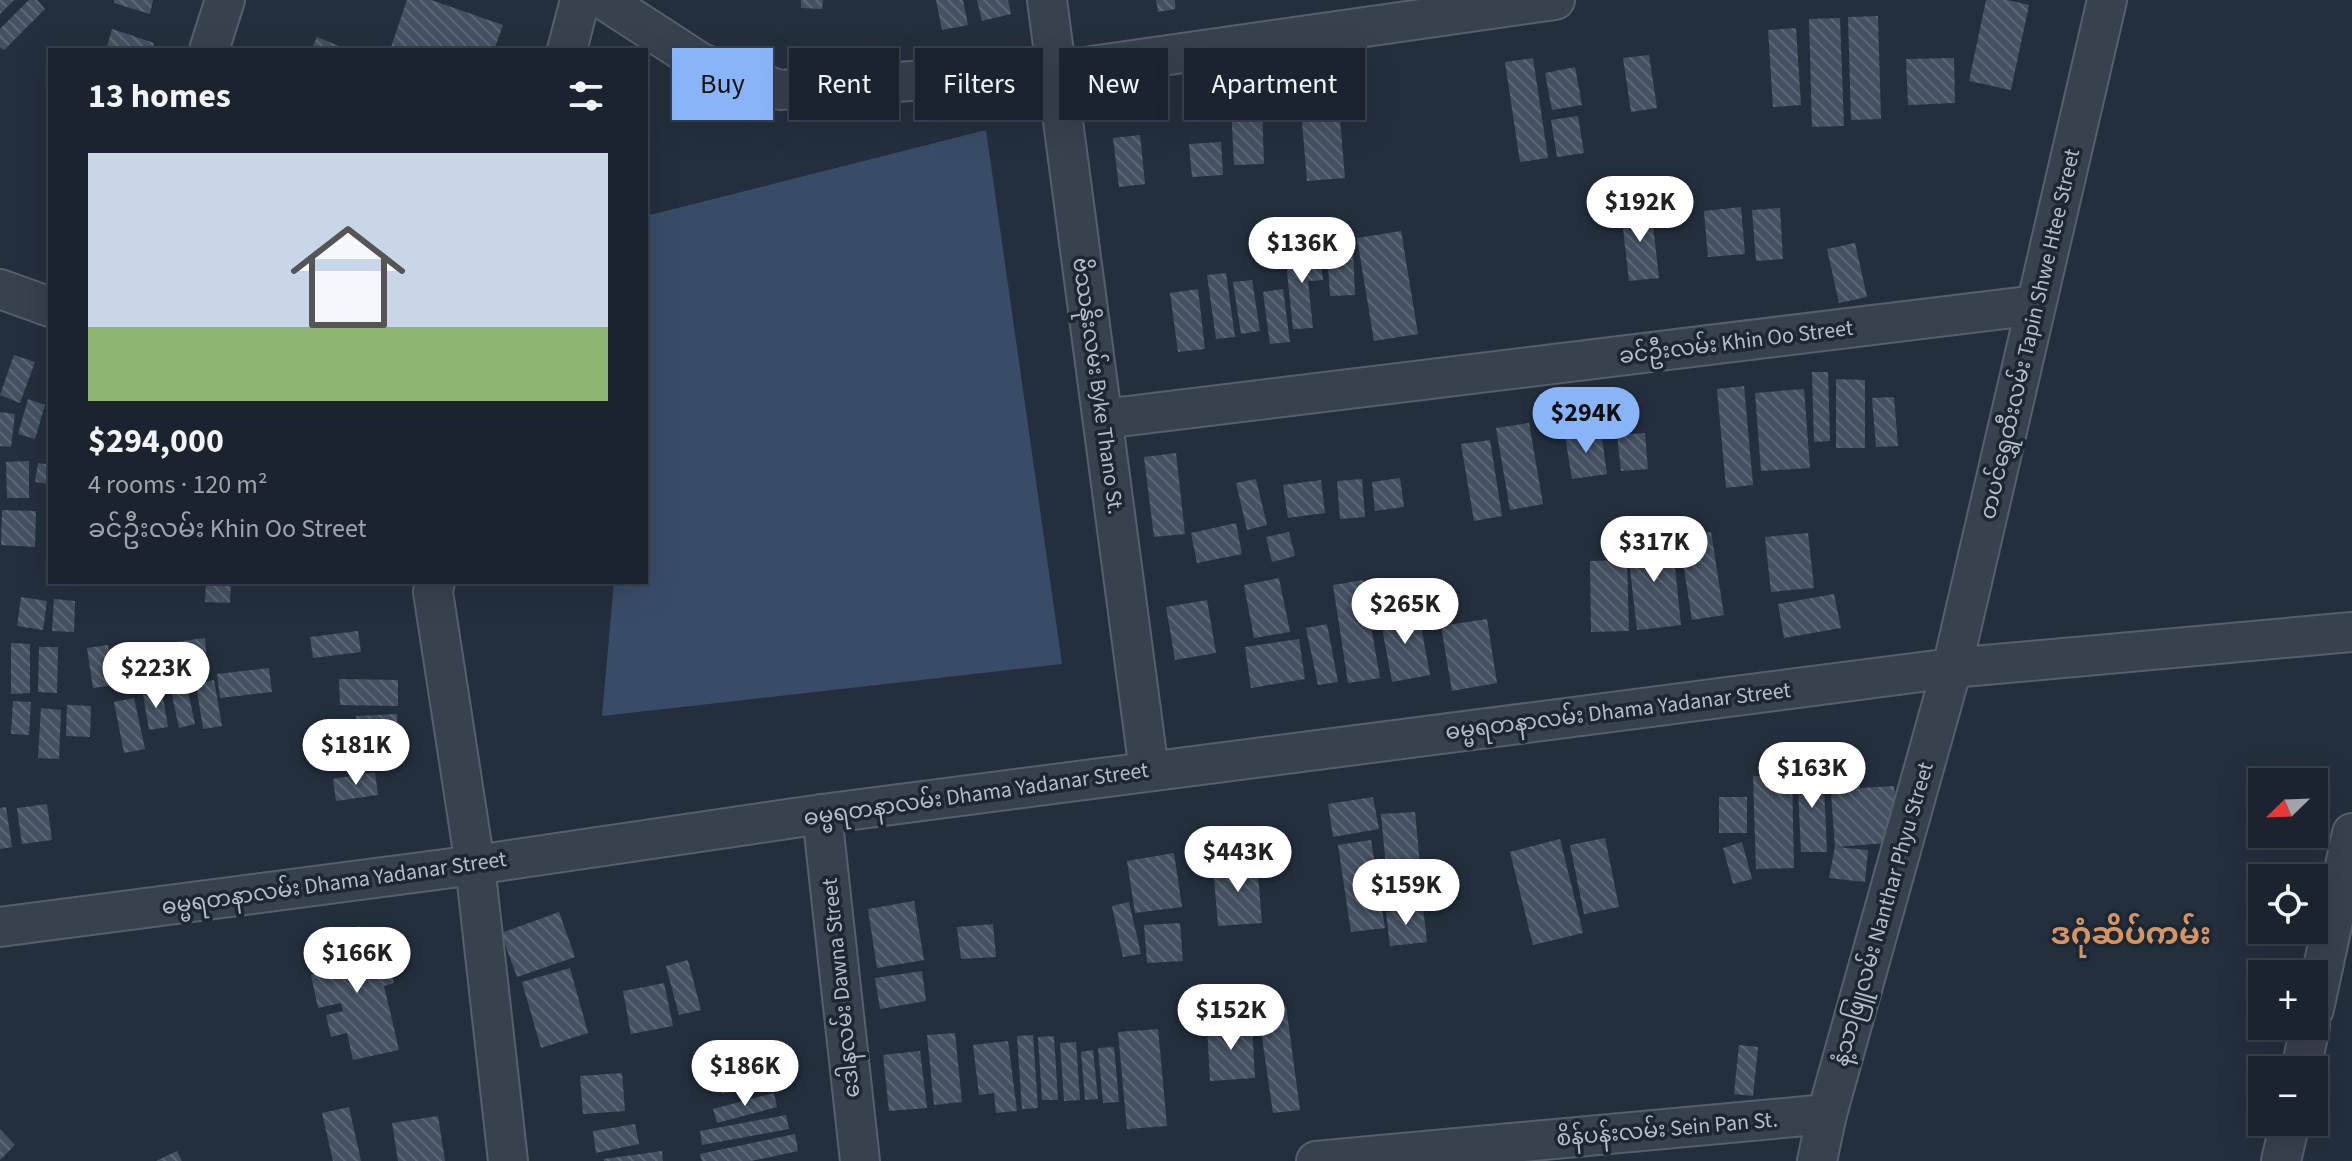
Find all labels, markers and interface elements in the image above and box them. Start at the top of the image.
chip: Buy [672,48,773,120]
chip: Rent [789,48,899,120]
chip: Filters [915,48,1043,120]
chip: New [1059,48,1168,120]
chip: Apartment [1184,48,1365,120]
text: 13 homes [88,72,231,121]
icon: filters [564,74,608,118]
street label: တပင်ရွှေထီးလမ်း Tapin Shwe Htee Street [1972,145,2089,523]
pin: $192K [1584,176,1696,244]
text: $192K [1605,183,1675,220]
icon: home [276,205,420,349]
pin: $136K [1246,217,1358,285]
text: $136K [1267,224,1337,261]
street label: ဗိဿနိုးလမ်း Byke Thano St. [1063,256,1132,517]
street label: ခင်ဦးလမ်း Khin Oo Street [1617,312,1856,373]
pin: $294K [1530,387,1642,455]
text: $294K [1551,394,1621,431]
text: $294,000 [88,417,224,466]
text: 4 rooms · 120 m² [88,466,267,503]
text: ခင်ဦးလမ်း Khin Oo Street [88,510,366,547]
pin: $317K [1598,516,1710,584]
text: $317K [1619,523,1689,560]
pin: $265K [1349,578,1461,646]
text: $265K [1370,585,1440,622]
pin: $223K [100,642,212,710]
text: $223K [121,649,191,686]
street label: ဓမ္မရတနာလမ်း Dhama Yadanar Street [1443,674,1793,750]
pin: $181K [300,719,412,787]
text: $181K [321,726,391,763]
pin: $163K [1756,742,1868,810]
text: $163K [1777,749,1847,786]
street label: ဓမ္မရတနာလမ်း Dhama Yadanar Street [802,754,1151,836]
street label: နံ့သာဖြူလမ်း Nanthar Phyu Street [1824,758,1943,1070]
north arrow [2248,768,2328,848]
map controls [2248,768,2328,1136]
pin: $443K [1182,826,1294,894]
text: $443K [1203,833,1273,870]
street label: ဓမ္မရတနာလမ်း Dhama Yadanar Street [160,843,509,925]
pin: $159K [1350,859,1462,927]
button: locate [2248,864,2328,944]
text: $159K [1371,866,1441,903]
street label: ဒေါနလမ်း Dawna Street [813,876,869,1099]
district label: ဒဂုံဆိပ်ကမ်း [2051,913,2211,958]
pin: $166K [301,927,413,995]
text: $166K [322,934,392,971]
button: + [2248,960,2328,1040]
pin: $152K [1175,984,1287,1052]
text: $152K [1196,991,1266,1028]
pin: $186K [689,1040,801,1108]
text: $186K [710,1047,780,1084]
button: − [2248,1056,2328,1136]
street label: စိန်ပန်းလမ်း Sein Pan St. [1555,1103,1779,1156]

